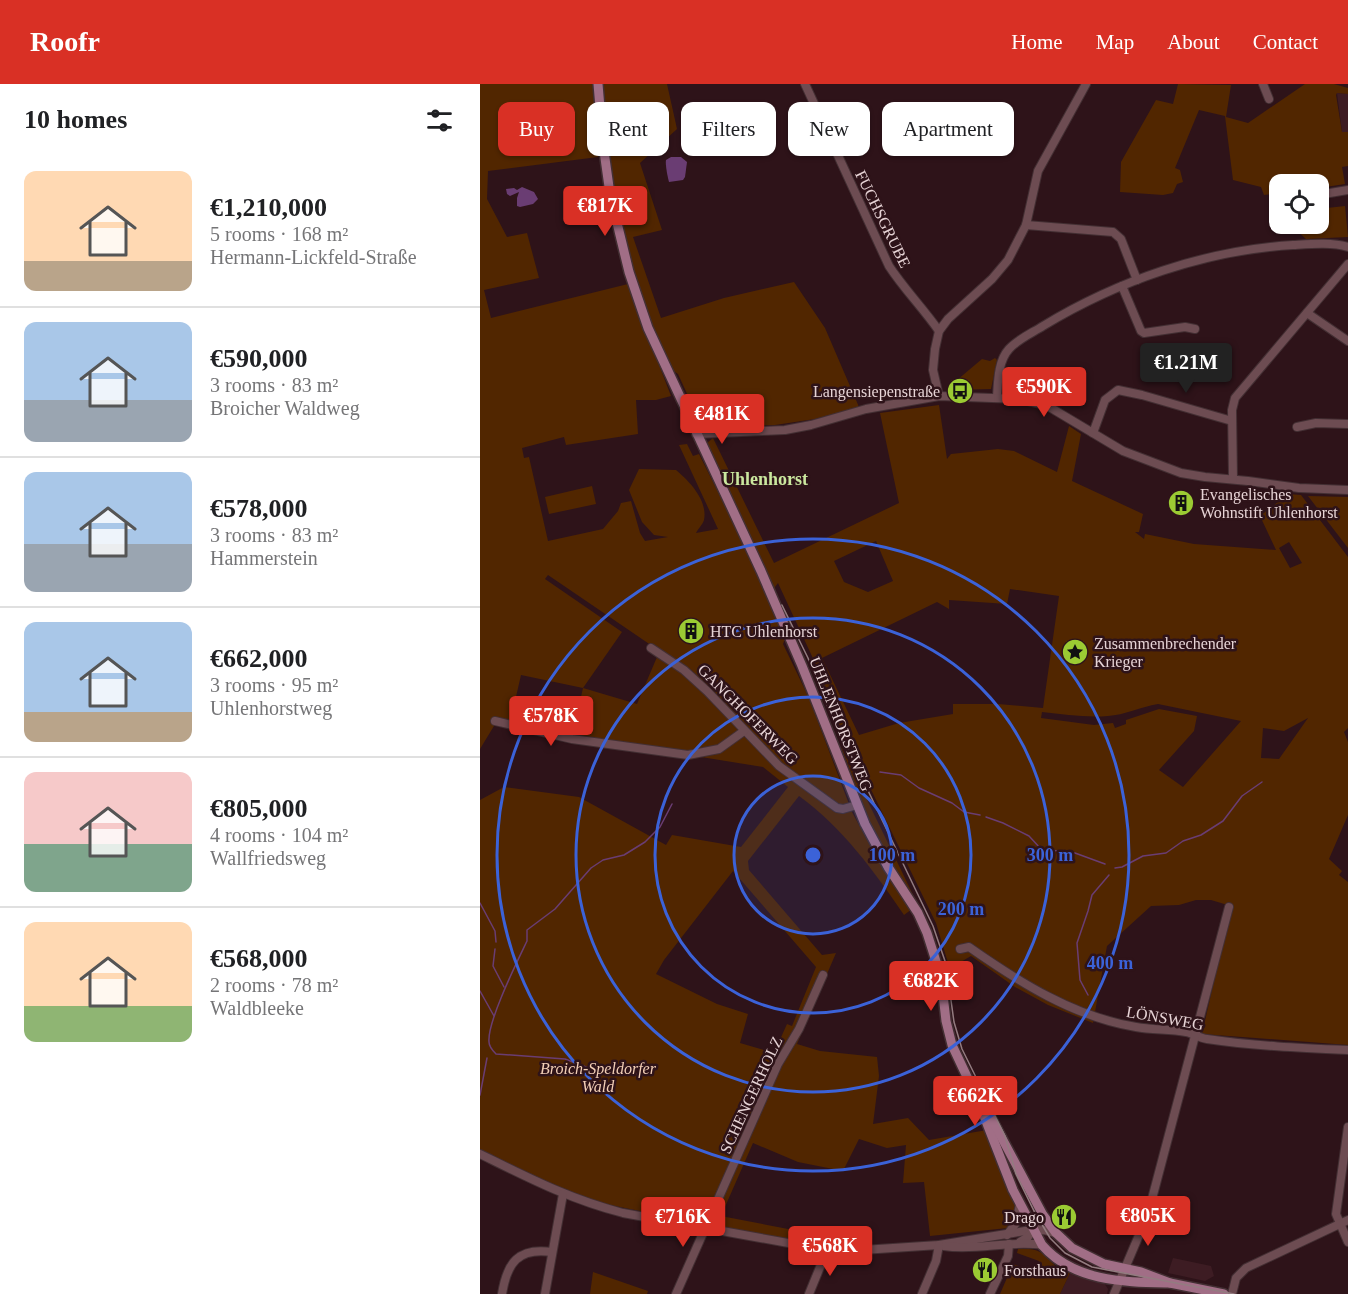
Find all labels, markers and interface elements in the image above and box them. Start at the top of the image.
text: Roofr [30,26,100,57]
text: Home [1011,30,1063,54]
text: Map [1096,30,1134,54]
text: About [1167,30,1220,54]
text: Contact [1253,30,1318,54]
chip: Buy [498,102,575,156]
chip: Rent [587,102,669,156]
chip: Filters [681,102,776,156]
chip: New [788,102,870,156]
chip: Apartment [882,102,1014,156]
icon: filters [423,104,456,137]
text: 10 homes [24,105,127,134]
street label: FUCHSGRUBE [852,168,914,270]
map controls [1269,174,1329,234]
button: locate [1269,174,1329,234]
pin: €817K [563,186,647,237]
text: €1,210,000 [210,193,327,222]
text: €817K [577,194,633,216]
icon: home [72,195,144,267]
text: 5 rooms · 168 m² [210,223,348,245]
text: Hermann-Lickfeld-Straße [210,246,417,268]
pin: €1.21M [1137,343,1235,394]
text: €590,000 [210,344,308,373]
icon: home [72,346,144,418]
text: €1.21M [1154,351,1218,373]
pin: €590K [1002,367,1086,418]
text: 3 rooms · 83 m² [210,374,338,396]
text: €590K [1016,375,1072,397]
bus stop icon: Langensiepenstraße [945,376,975,406]
place label: Langensiepenstraße [813,383,940,401]
pin: €481K [680,394,764,445]
text: Broicher Waldweg [210,397,360,419]
text: €481K [694,402,750,424]
district label: Uhlenhorst [722,469,808,489]
place label: Evangelisches Wohnstift Uhlenhorst [1200,486,1338,521]
building icon: Evangelisches Wohnstift Uhlenhorst [1166,488,1196,518]
text: €578,000 [210,494,308,523]
icon: home [72,496,144,568]
text: 3 rooms · 83 m² [210,524,338,546]
text: Hammerstein [210,547,318,569]
building icon: HTC Uhlenhorst [676,616,706,646]
place label: HTC Uhlenhorst [710,623,818,640]
place label: Zusammenbrechender Krieger [1094,635,1237,671]
place icon: Zusammenbrechender Krieger [1060,637,1090,667]
text: €662,000 [210,644,308,673]
icon: home [72,646,144,718]
street label: UHLENHORSTWEG [806,654,876,794]
street label: GANGHOFERWEG [695,661,802,768]
text: 3 rooms · 95 m² [210,674,338,696]
pin: €578K [509,696,593,747]
text: Uhlenhorstweg [210,697,332,719]
text: €578K [523,704,579,726]
text: €805,000 [210,794,308,823]
icon: home [72,796,144,868]
text: 4 rooms · 104 m² [210,824,348,846]
centre of rings [803,845,823,865]
text: 100 m [869,845,915,865]
text: 300 m [1027,845,1073,865]
text: Wallfriedsweg [210,847,326,869]
text: 200 m [938,899,984,919]
text: €568,000 [210,944,308,973]
icon: home [72,946,144,1018]
text: 400 m [1087,953,1133,973]
pin: €682K [889,961,973,1012]
text: €682K [903,969,959,991]
text: 2 rooms · 78 m² [210,974,338,996]
text: Waldbleeke [210,997,304,1019]
street label: LÖNSWEG [1125,1003,1205,1033]
street label: SCHENGERHOLZ [716,1034,786,1156]
park label: Broich-Speldorfer Wald [540,1060,657,1095]
pin: €662K [933,1076,1017,1127]
text: €662K [947,1084,1003,1106]
pin: €805K [1106,1196,1190,1247]
pin: €716K [641,1197,725,1248]
restaurant icon: Drago [1049,1202,1079,1232]
text: €805K [1120,1204,1176,1226]
text: €716K [655,1205,711,1227]
place label: Drago [1004,1209,1044,1227]
pin: €568K [788,1226,872,1277]
text: €568K [802,1234,858,1256]
restaurant icon: Forsthaus [970,1255,1000,1285]
place label: Forsthaus [1004,1262,1066,1279]

